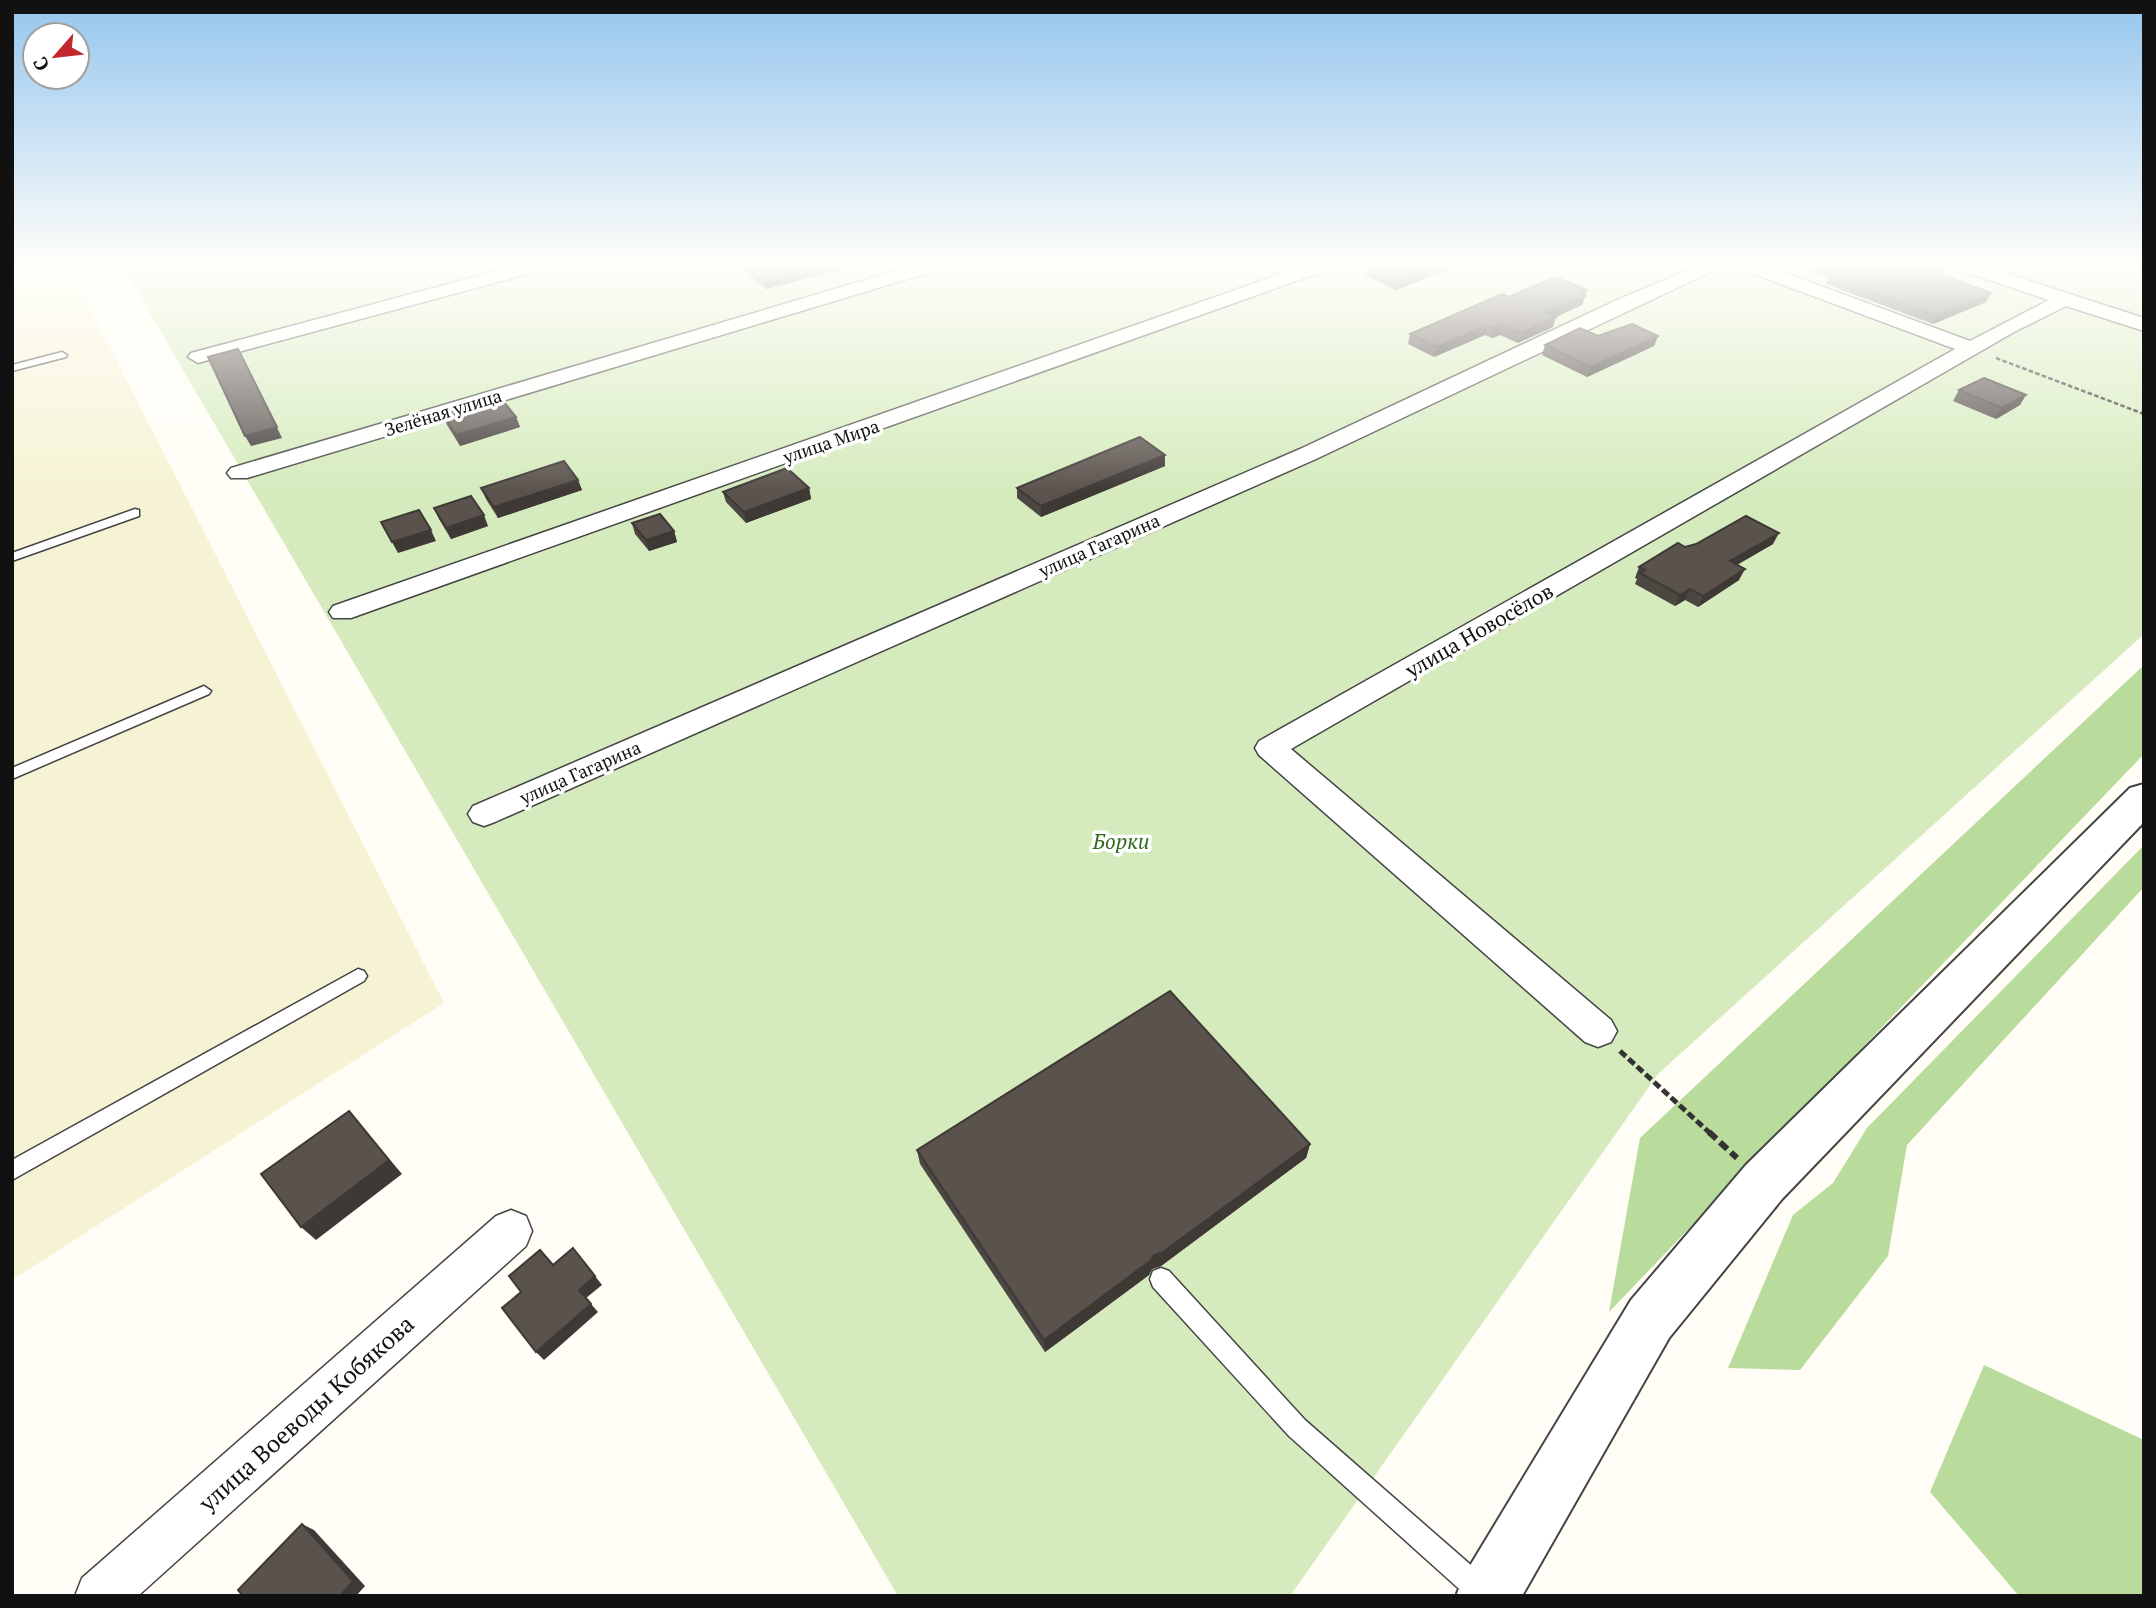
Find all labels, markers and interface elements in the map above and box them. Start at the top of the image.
north arrow [21,21,91,91]
text: С [27,53,54,76]
street label: Зелёная улица [382,383,504,441]
street label: улица Мира [779,413,882,469]
street label: улица Гагарина [1034,508,1163,583]
street label: улица Новосёлов [1399,576,1558,684]
street label: улица Гагарина [515,735,644,810]
park label: Борки [1092,827,1149,855]
street label: улица Воеводы Кобякова [191,1308,420,1519]

